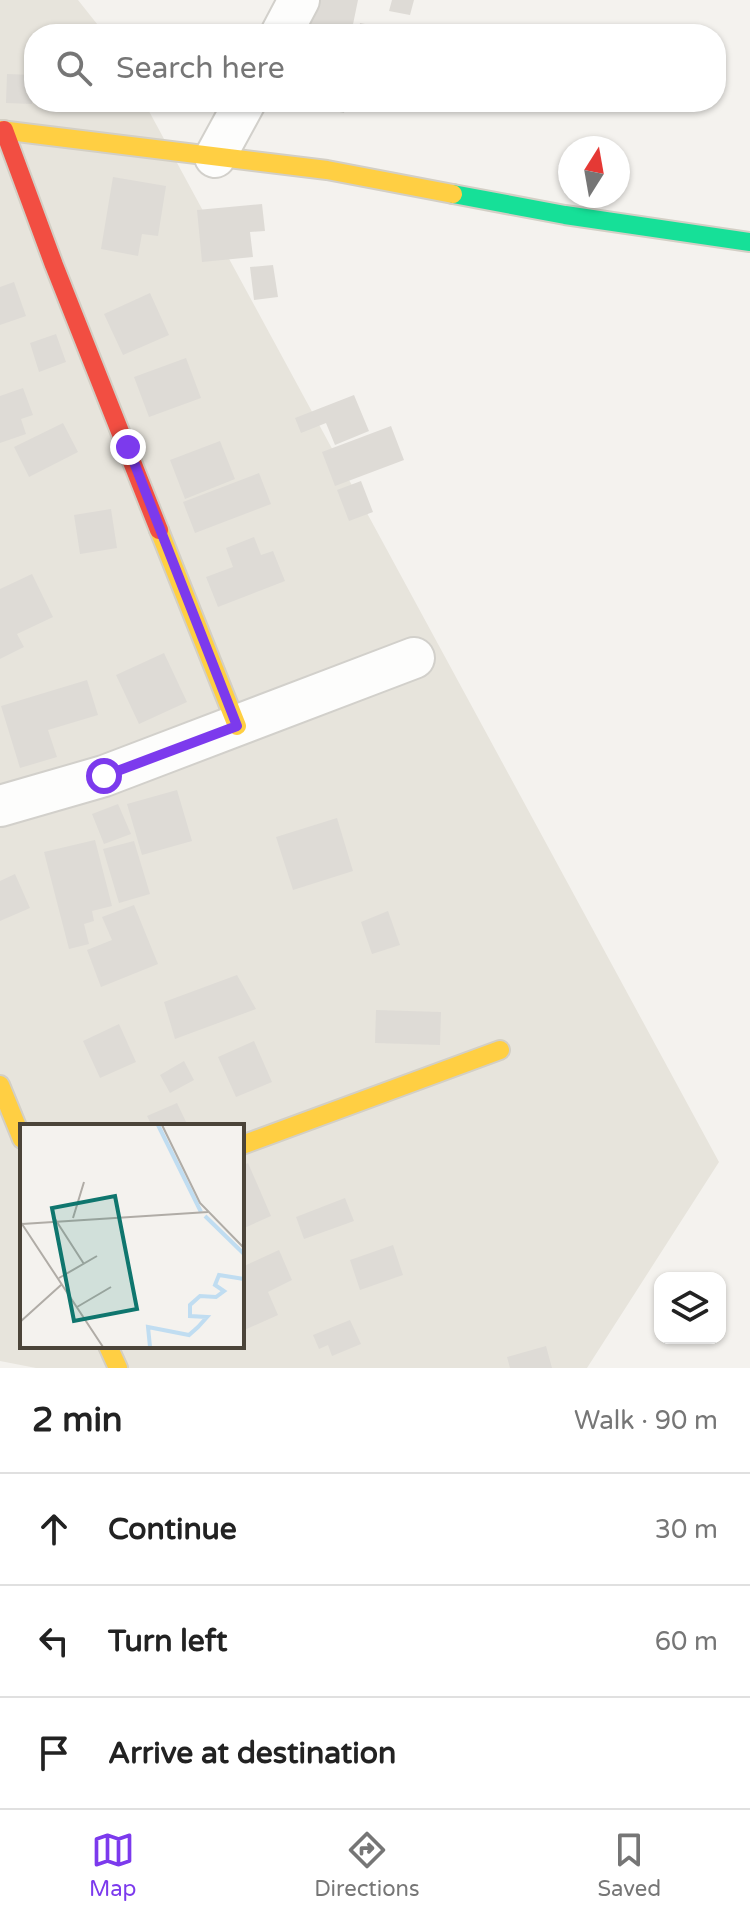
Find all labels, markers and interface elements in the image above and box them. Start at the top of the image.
search box [24,24,726,112]
icon: search [52,46,96,90]
text: Search here [116,50,285,87]
north arrow [558,136,630,208]
route end [110,429,146,465]
route start [86,758,122,794]
inset map [20,1124,244,1348]
map controls [654,1272,726,1344]
button: layers [654,1272,726,1344]
text: 2 min [32,1400,123,1441]
text: Walk · 90 m [574,1405,718,1436]
icon: ahead [32,1507,76,1551]
text: Continue [108,1511,237,1548]
text: 30 m [655,1514,718,1545]
icon: left [32,1619,76,1663]
text: Turn left [108,1623,227,1660]
text: 60 m [655,1626,718,1657]
icon: arrive [32,1731,76,1775]
text: Arrive at destination [108,1735,396,1772]
tab: Map [89,1828,136,1902]
tab: Directions [314,1828,420,1902]
tab: Saved [597,1828,661,1902]

